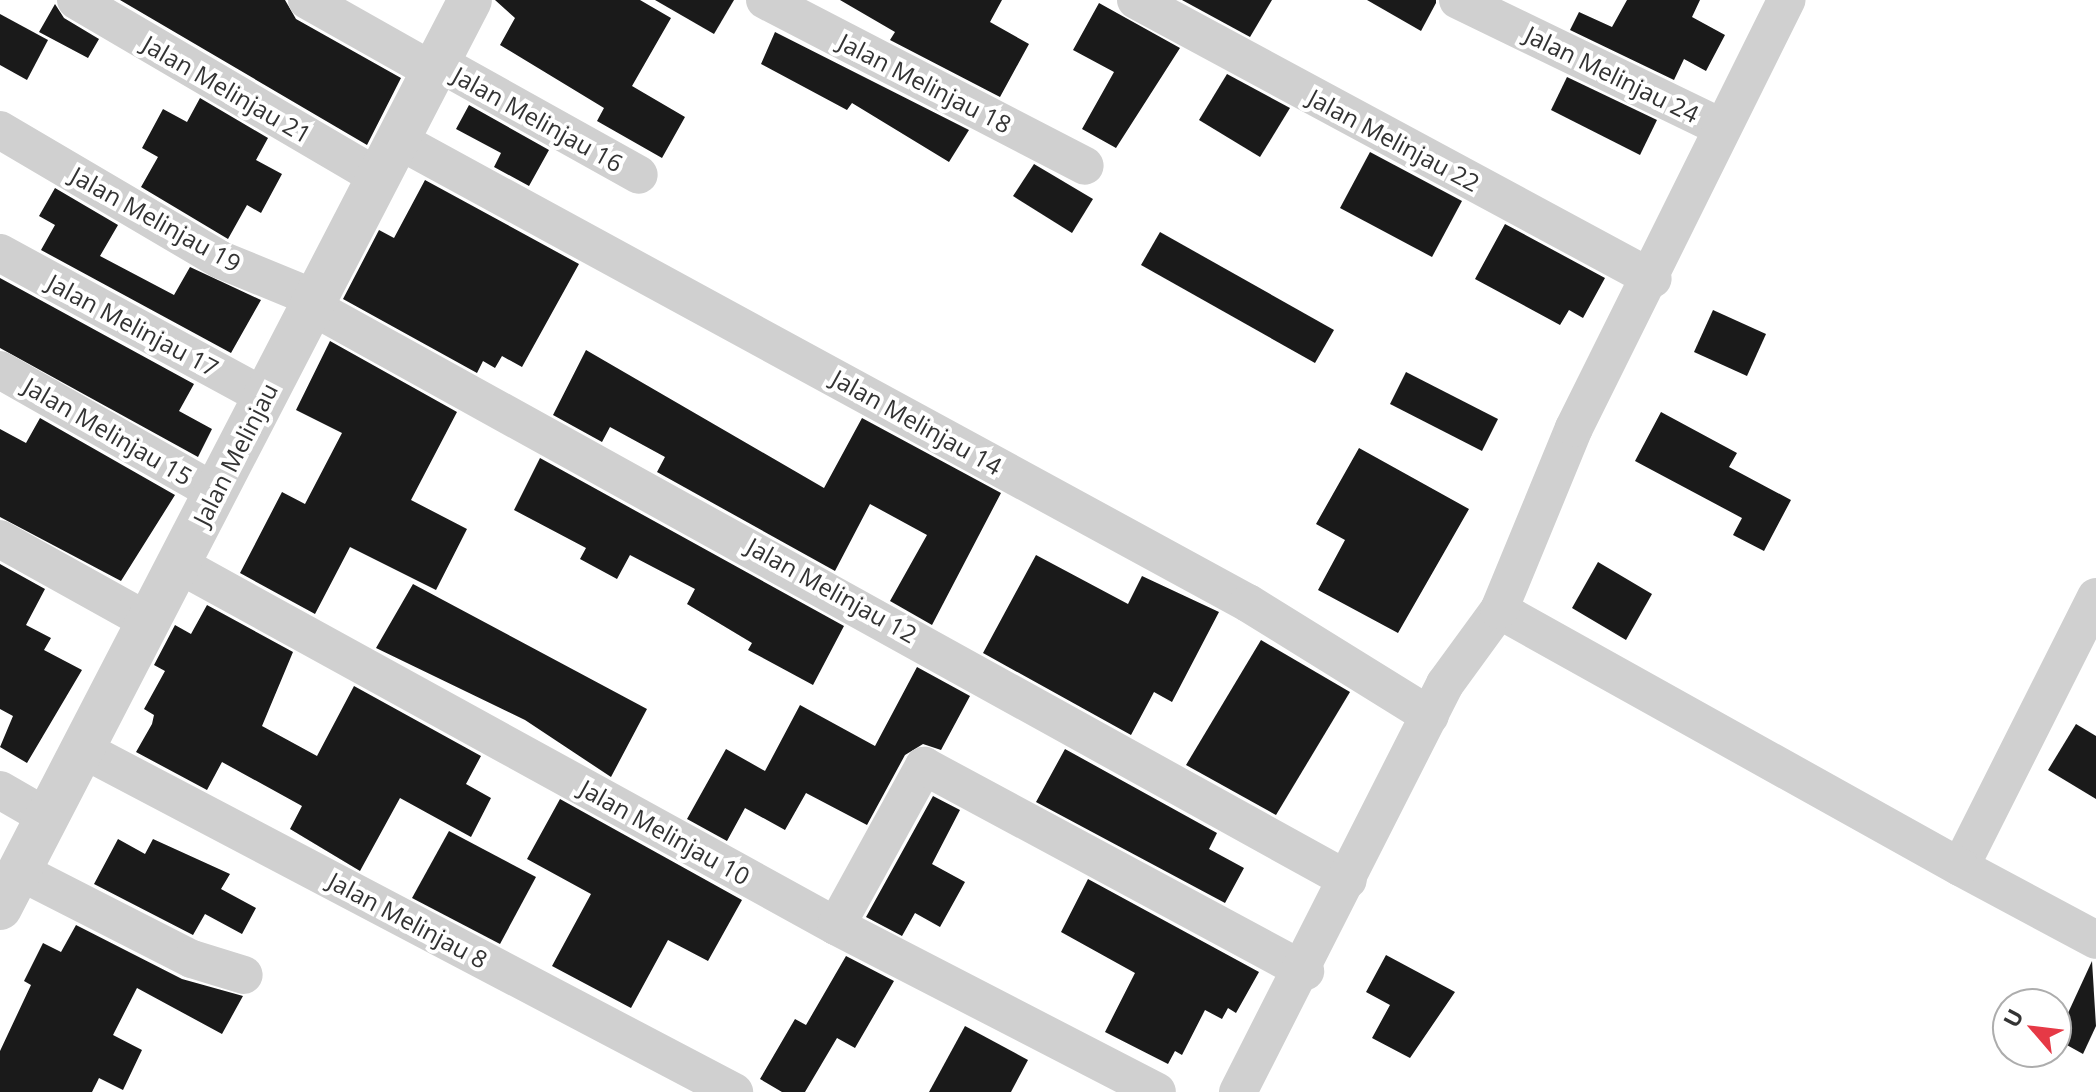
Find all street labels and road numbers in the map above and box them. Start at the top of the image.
street label: Jalan Melinjau 24 [1520,19,1704,129]
street label: Jalan Melinjau 18 [834,27,1016,139]
street label: Jalan Melinjau 21 [138,29,316,149]
street label: Jalan Melinjau 16 [448,60,628,178]
street label: Jalan Melinjau 22 [1303,83,1485,197]
street label: Jalan Melinjau 19 [66,160,246,278]
street label: Jalan Melinjau 17 [42,268,224,382]
street label: Jalan Melinjau 14 [827,363,1007,481]
street label: Jalan Melinjau 15 [19,371,197,491]
street label: Jalan Melinjau [187,378,283,530]
street label: Jalan Melinjau 12 [742,531,922,649]
street label: Jalan Melinjau 10 [575,773,755,891]
street label: Jalan Melinjau 8 [323,866,493,974]

